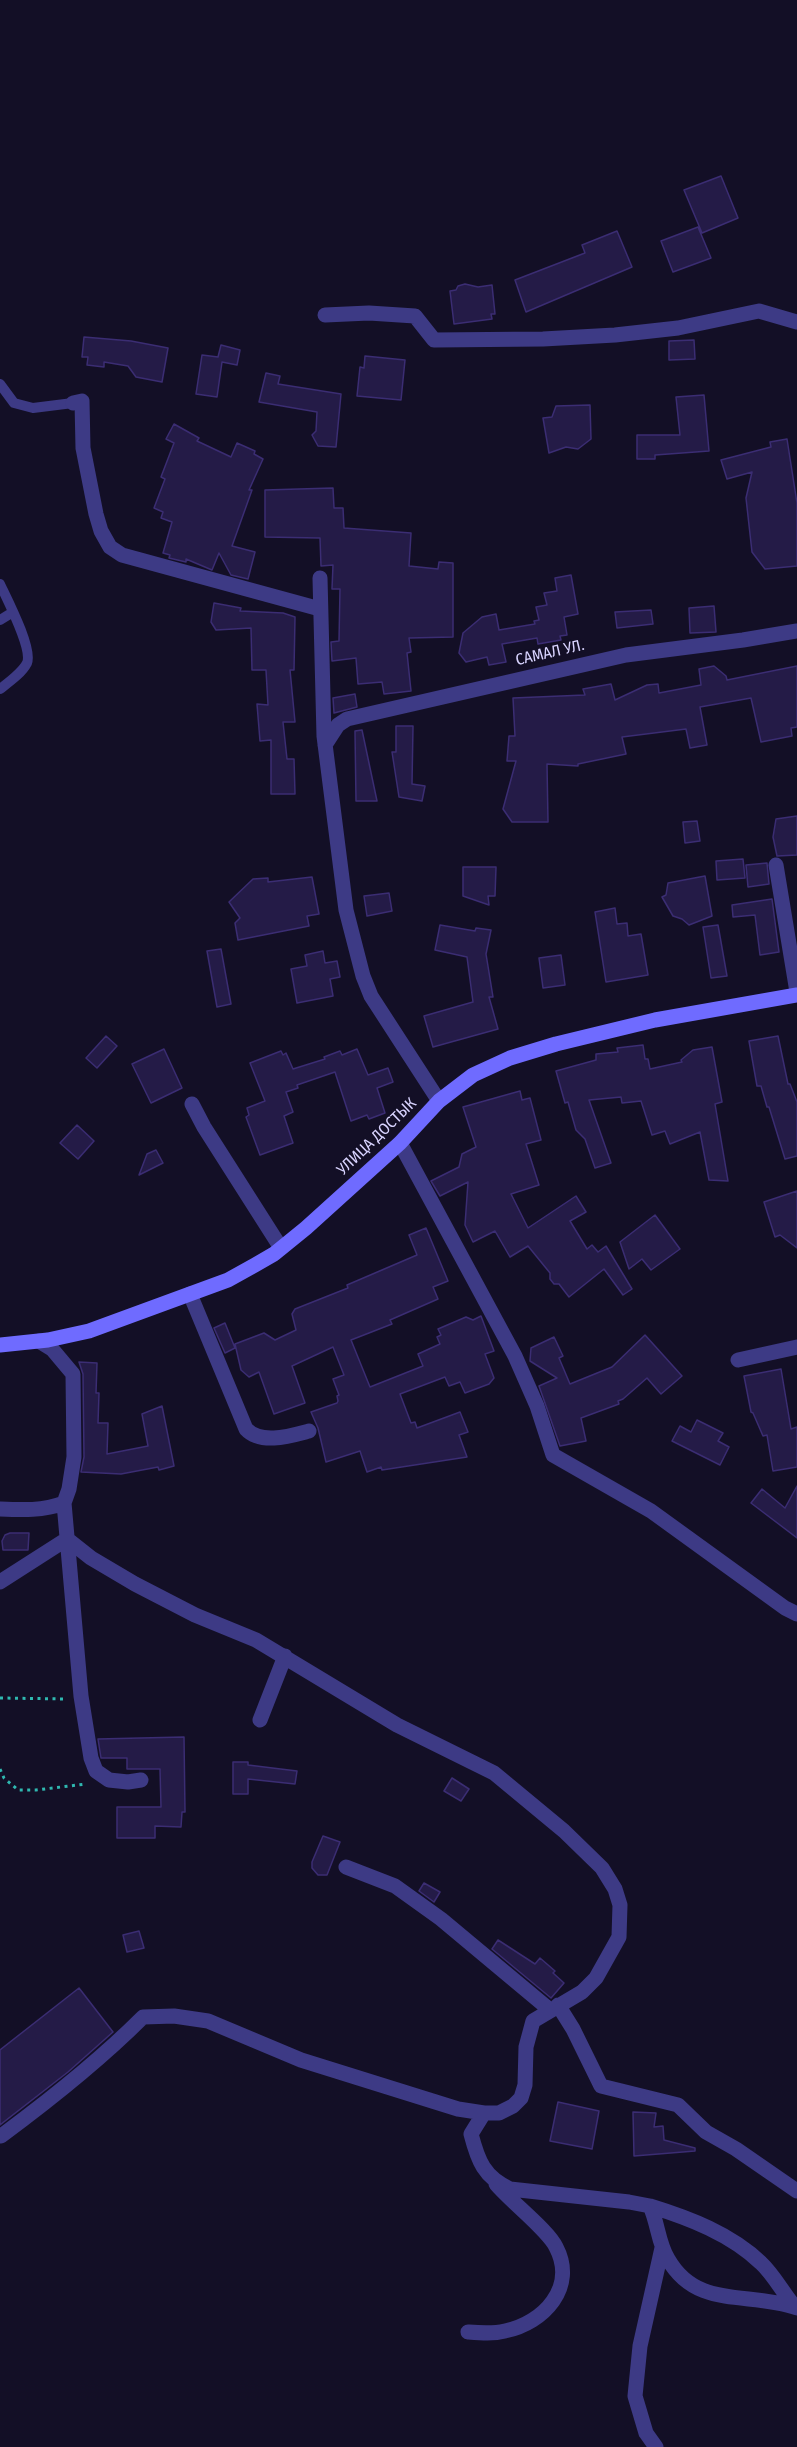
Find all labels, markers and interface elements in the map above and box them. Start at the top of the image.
street label: САМАЛ УЛ. [514,636,586,670]
street label: УЛИЦА ДОСТЫК [333,1094,421,1180]

